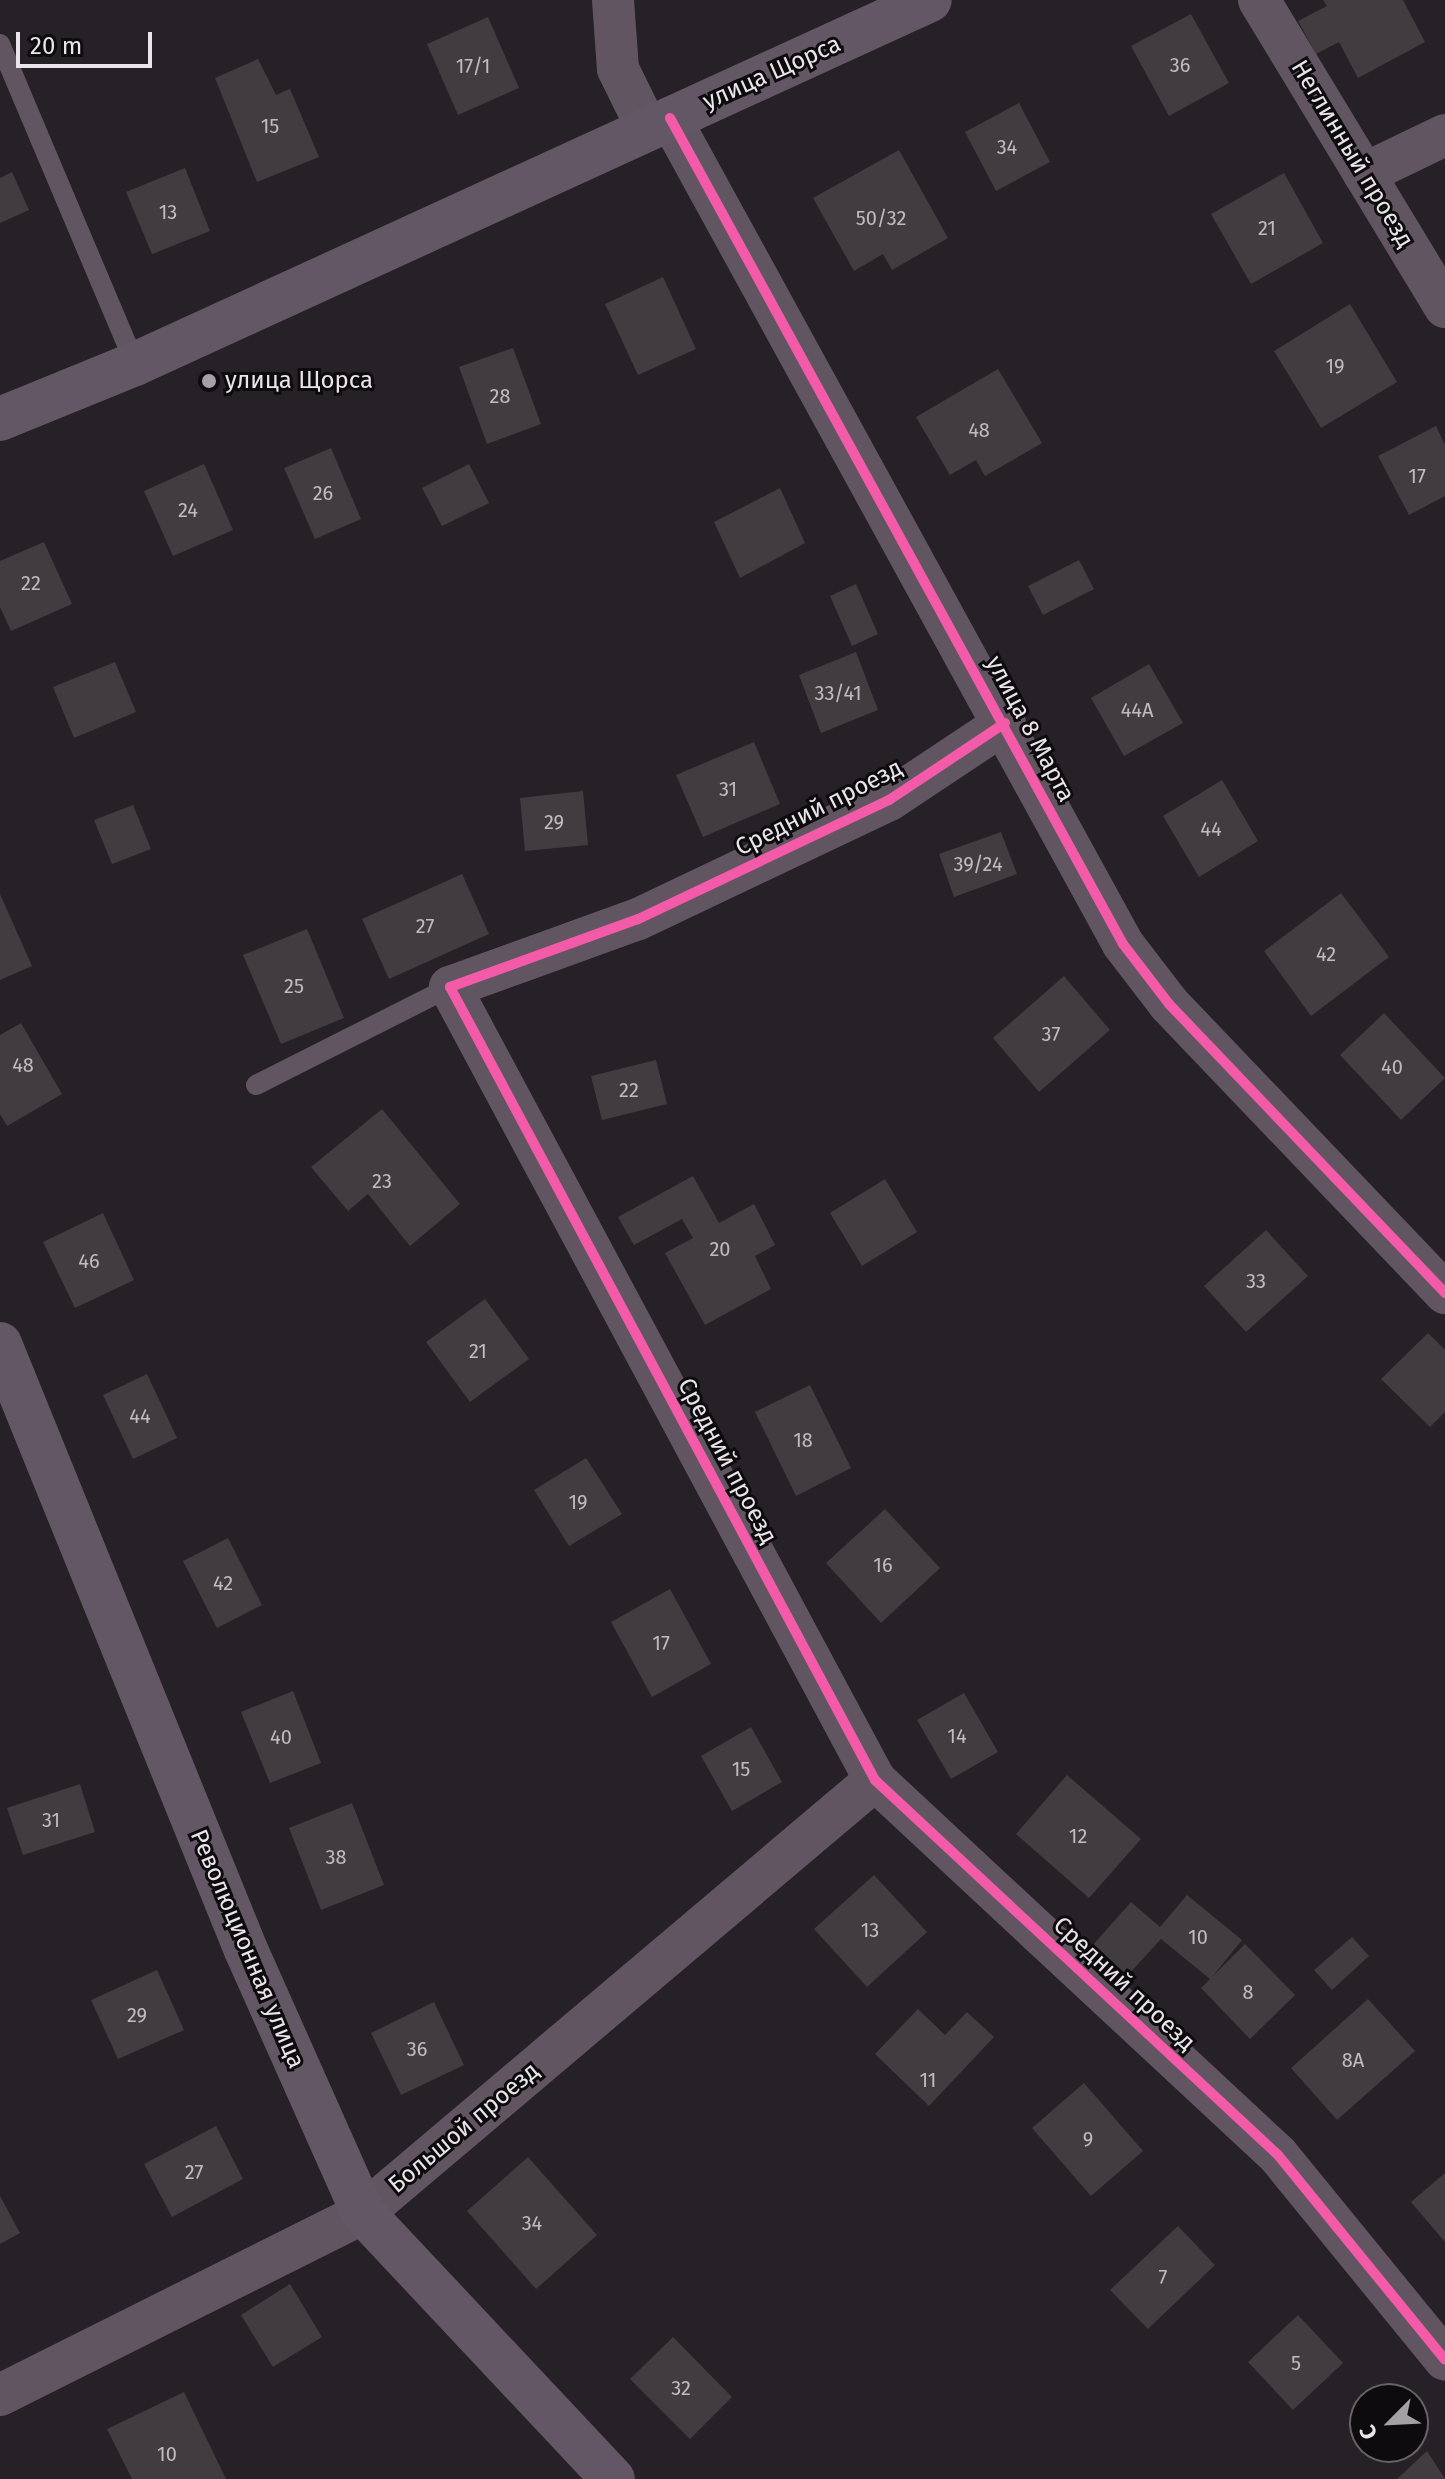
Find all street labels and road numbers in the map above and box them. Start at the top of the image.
street label: улица Щорса [699,30,845,116]
street label: Неглинный проезд [1285,55,1419,253]
street label: улица 8 Марта [979,651,1081,807]
street label: Средний проезд [731,754,907,862]
street label: Средний проезд [671,1373,783,1549]
street label: Революционная улица [184,1825,310,2073]
street label: Средний проезд [1047,1911,1201,2057]
street label: Большой проезд [383,2057,545,2199]

